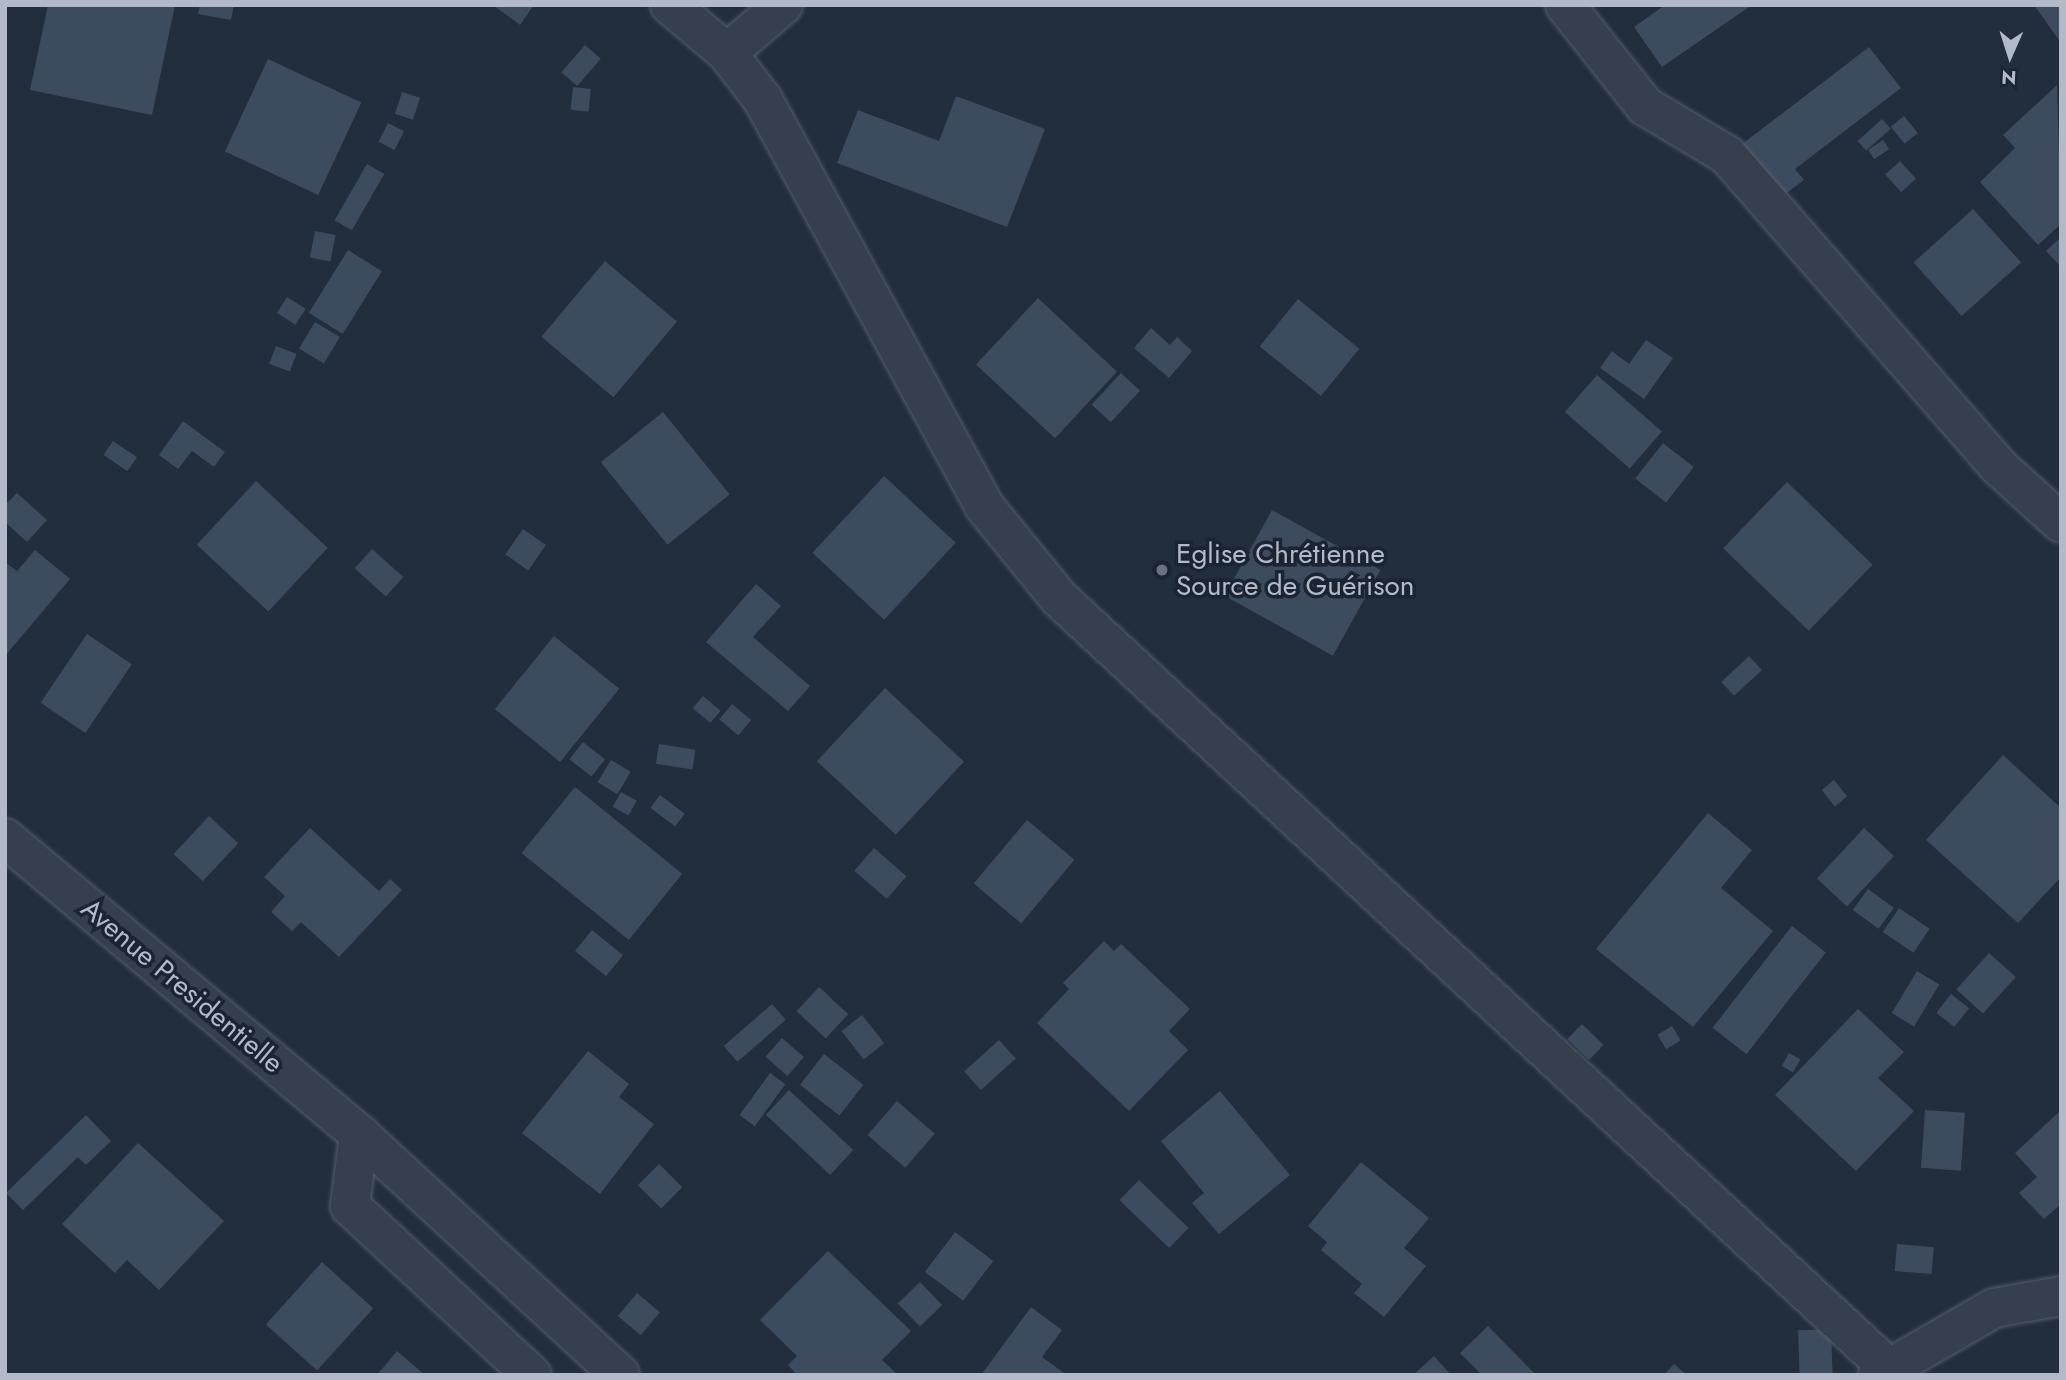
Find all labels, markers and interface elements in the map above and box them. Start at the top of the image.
north arrow [1975,21,2045,91]
text: N [2001,64,2017,91]
place label: Eglise Chrétienne Source de Guérison [1176,537,1414,603]
marker: Eglise Chrétienne Source de Guérison [1154,562,1170,578]
street label: Avenue Presidentielle [74,892,290,1080]

